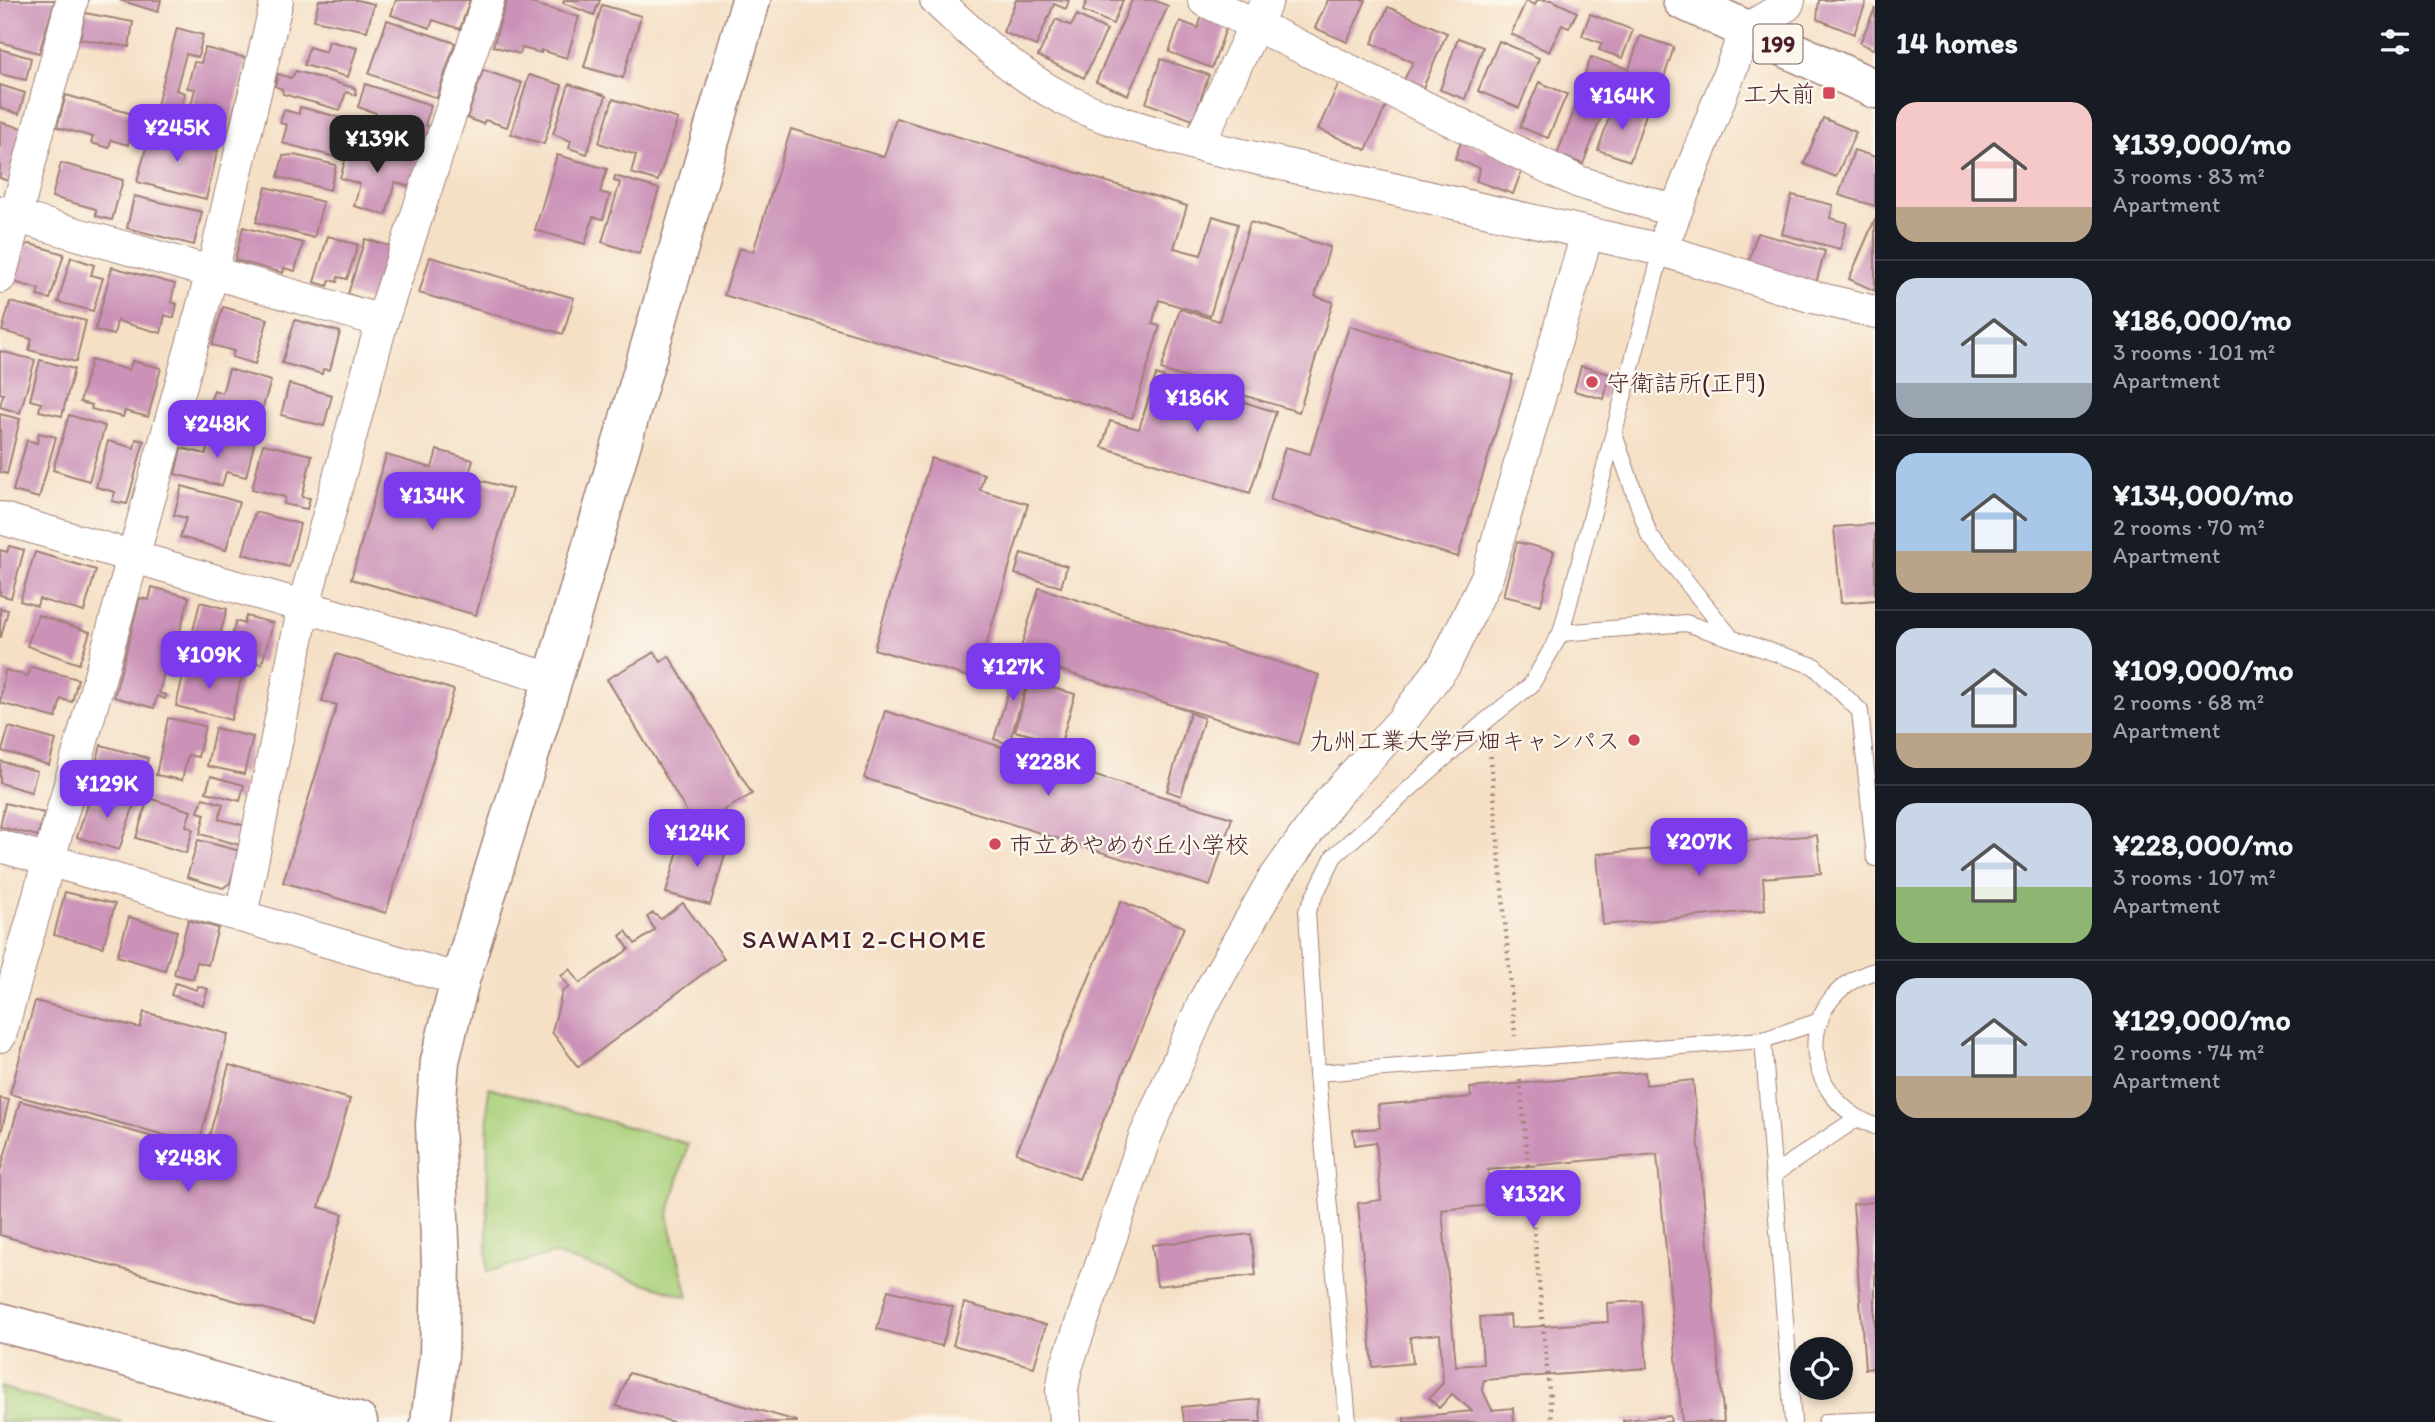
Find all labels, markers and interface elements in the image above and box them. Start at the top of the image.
icon: filters [2376,23,2414,61]
road number: 199 [1754,24,1802,64]
text: 14 homes [1896,24,2018,61]
pin: ¥164K [1573,72,1671,132]
place label: 工大前 [1743,79,1815,108]
text: ¥164K [1590,81,1654,109]
marker: 工大前 [1821,85,1837,101]
pin: ¥245K [128,104,226,164]
text: ¥245K [144,113,210,141]
pin: ¥139K [328,116,426,175]
text: ¥139K [346,124,408,152]
text: ¥139,000/mo [2113,125,2291,162]
icon: home [1952,130,2036,214]
text: 3 rooms · 83 m² [2113,162,2265,190]
text: Apartment [2113,190,2220,218]
text: ¥186,000/mo [2113,301,2292,338]
icon: home [1952,306,2036,390]
text: 3 rooms · 101 m² [2113,338,2275,366]
text: Apartment [2113,366,2220,394]
place label: 守衛詰所(正門) [1606,368,1766,397]
pin: ¥186K [1148,374,1246,434]
marker: 守衛詰所(正門) [1584,374,1600,390]
text: ¥186K [1165,383,1229,411]
pin: ¥248K [168,400,266,460]
text: ¥248K [184,409,250,437]
pin: ¥134K [383,472,481,532]
text: ¥134,000/mo [2113,476,2294,513]
text: ¥134K [400,481,464,509]
icon: home [1952,481,2036,565]
text: 2 rooms · 70 m² [2113,513,2265,541]
text: Apartment [2113,541,2220,569]
pin: ¥109K [160,632,258,691]
text: ¥109K [177,640,241,668]
pin: ¥127K [964,644,1062,703]
text: ¥109,000/mo [2113,651,2294,688]
text: ¥127K [982,652,1044,680]
icon: home [1952,656,2036,740]
text: 2 rooms · 68 m² [2113,688,2264,716]
text: Apartment [2113,716,2220,744]
place label: 九州工業大学戸畑キャンパス [1309,726,1620,755]
marker: 九州工業大学戸畑キャンパス [1626,732,1642,748]
pin: ¥228K [999,738,1097,798]
text: ¥228K [1016,747,1080,775]
pin: ¥129K [58,760,156,820]
text: ¥129K [76,769,138,797]
pin: ¥124K [648,810,746,869]
text: ¥124K [665,818,729,846]
pin: ¥207K [1650,818,1748,878]
text: ¥228,000/mo [2113,826,2293,863]
text: ¥207K [1666,827,1732,855]
place label: 市立あやめが丘小学校 [1009,830,1249,859]
icon: home [1952,831,2036,915]
marker: 市立あやめが丘小学校 [987,836,1003,852]
text: 3 rooms · 107 m² [2113,863,2276,891]
text: Apartment [2113,891,2220,919]
district label: SAWAMI 2-CHOME [742,923,988,955]
text: ¥129,000/mo [2113,1001,2291,1038]
icon: home [1952,1006,2036,1090]
text: 2 rooms · 74 m² [2113,1038,2265,1066]
text: Apartment [2113,1066,2220,1094]
pin: ¥248K [139,1134,237,1194]
text: ¥248K [155,1143,221,1171]
pin: ¥132K [1484,1170,1582,1230]
text: ¥132K [1502,1179,1564,1207]
map controls [1790,1337,1853,1400]
button: locate [1790,1337,1853,1400]

